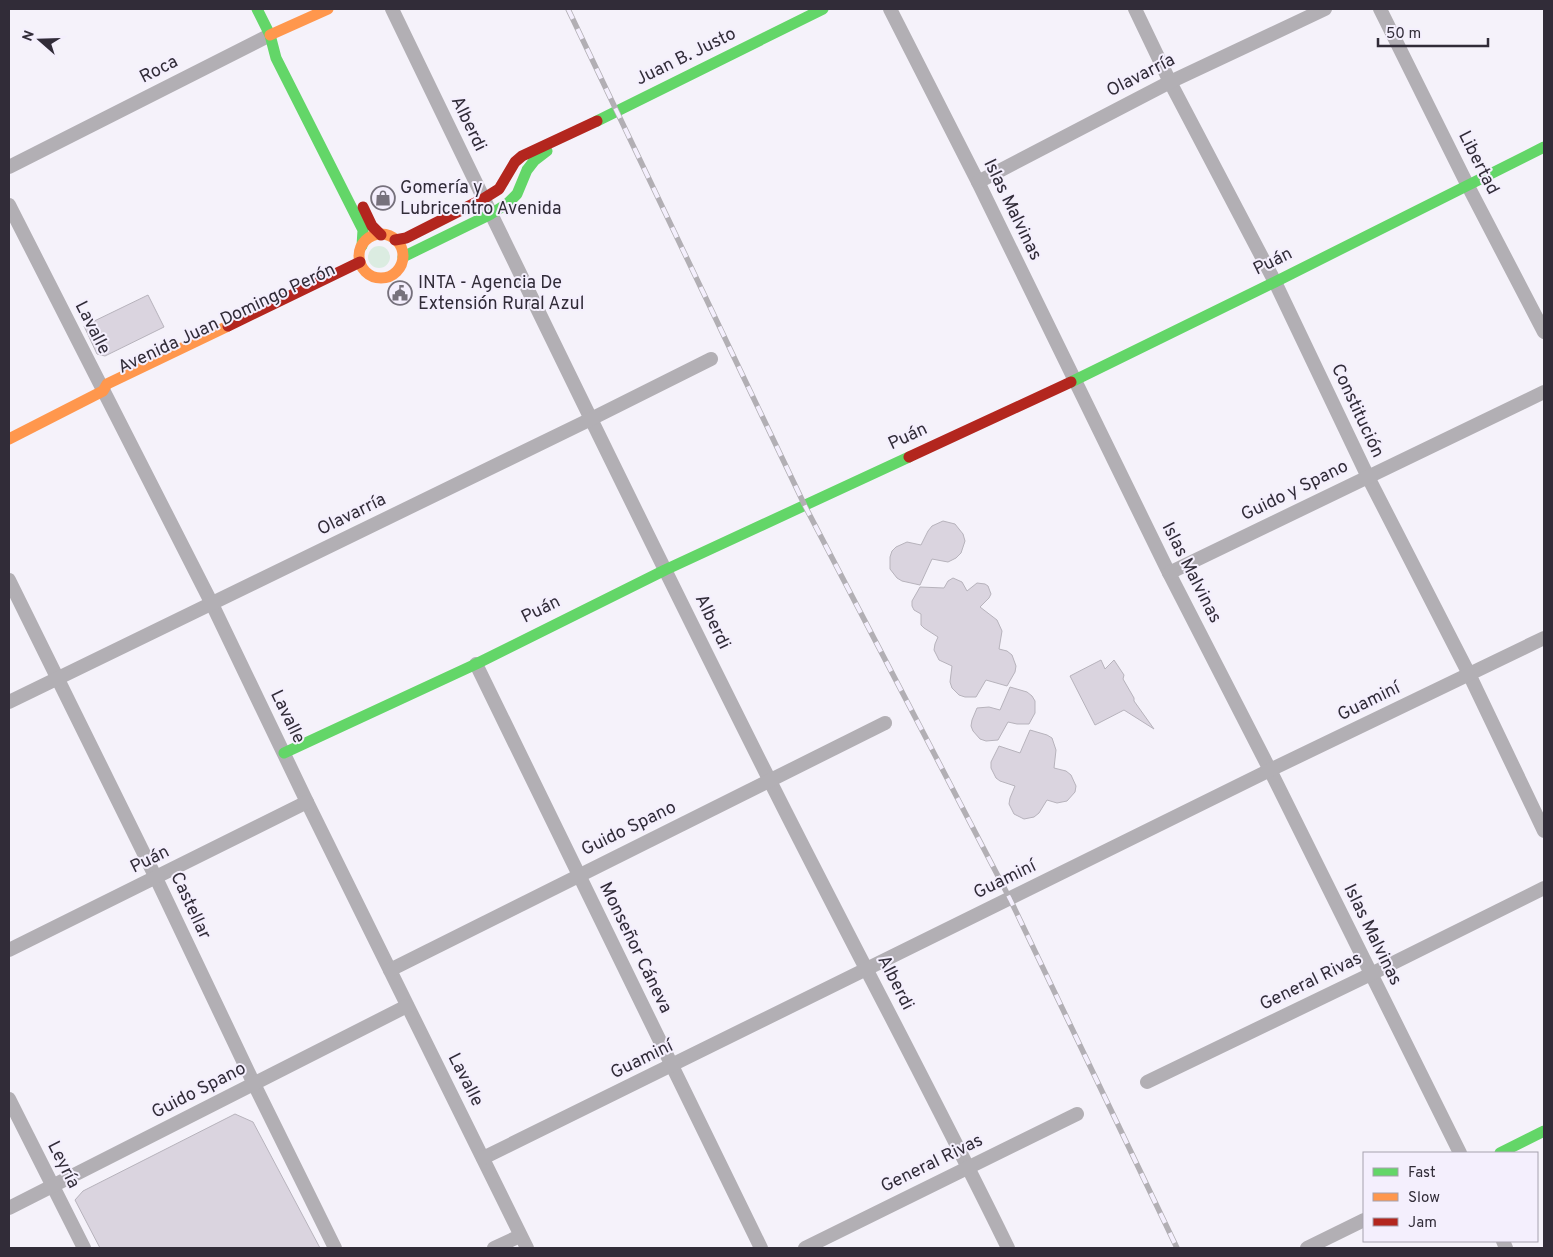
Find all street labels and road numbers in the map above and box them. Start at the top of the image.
street label: Juan B. Justo [632,23,740,91]
street label: Olavarría [1103,49,1179,103]
street label: Roca [136,51,182,89]
street label: Alberdi [445,93,491,155]
street label: Libertad [1452,127,1504,199]
street label: Islas Malvinas [978,155,1046,265]
street label: Puán [1250,243,1296,281]
street label: Avenida Juan Domingo Perón [114,258,340,380]
street label: Lavalle [69,297,115,359]
street label: Constitución [1325,360,1389,462]
street label: Puán [885,418,931,456]
street label: Guido y Spano [1238,455,1352,527]
street label: Olavarría [314,488,390,542]
street label: Islas Malvinas [1156,519,1226,627]
street label: Puán [518,591,564,629]
street label: Alberdi [689,591,735,653]
street label: Guaminí [1334,676,1405,727]
street label: Lavalle [264,686,310,748]
street label: Guido Spano [578,796,680,862]
street label: Puán [127,841,173,879]
street label: Guaminí [970,854,1041,905]
street label: Castellar [164,869,216,943]
street label: Monseñor Cáneva [593,879,677,1017]
street label: Islas Malvinas [1338,880,1406,990]
street label: General Rivas [1256,947,1366,1017]
street label: Alberdi [871,952,919,1014]
street label: Guaminí [607,1034,678,1085]
street label: Lavalle [442,1049,488,1111]
street label: Guido Spano [148,1057,250,1125]
street label: General Rivas [877,1129,987,1199]
street label: Leyría [41,1137,85,1193]

